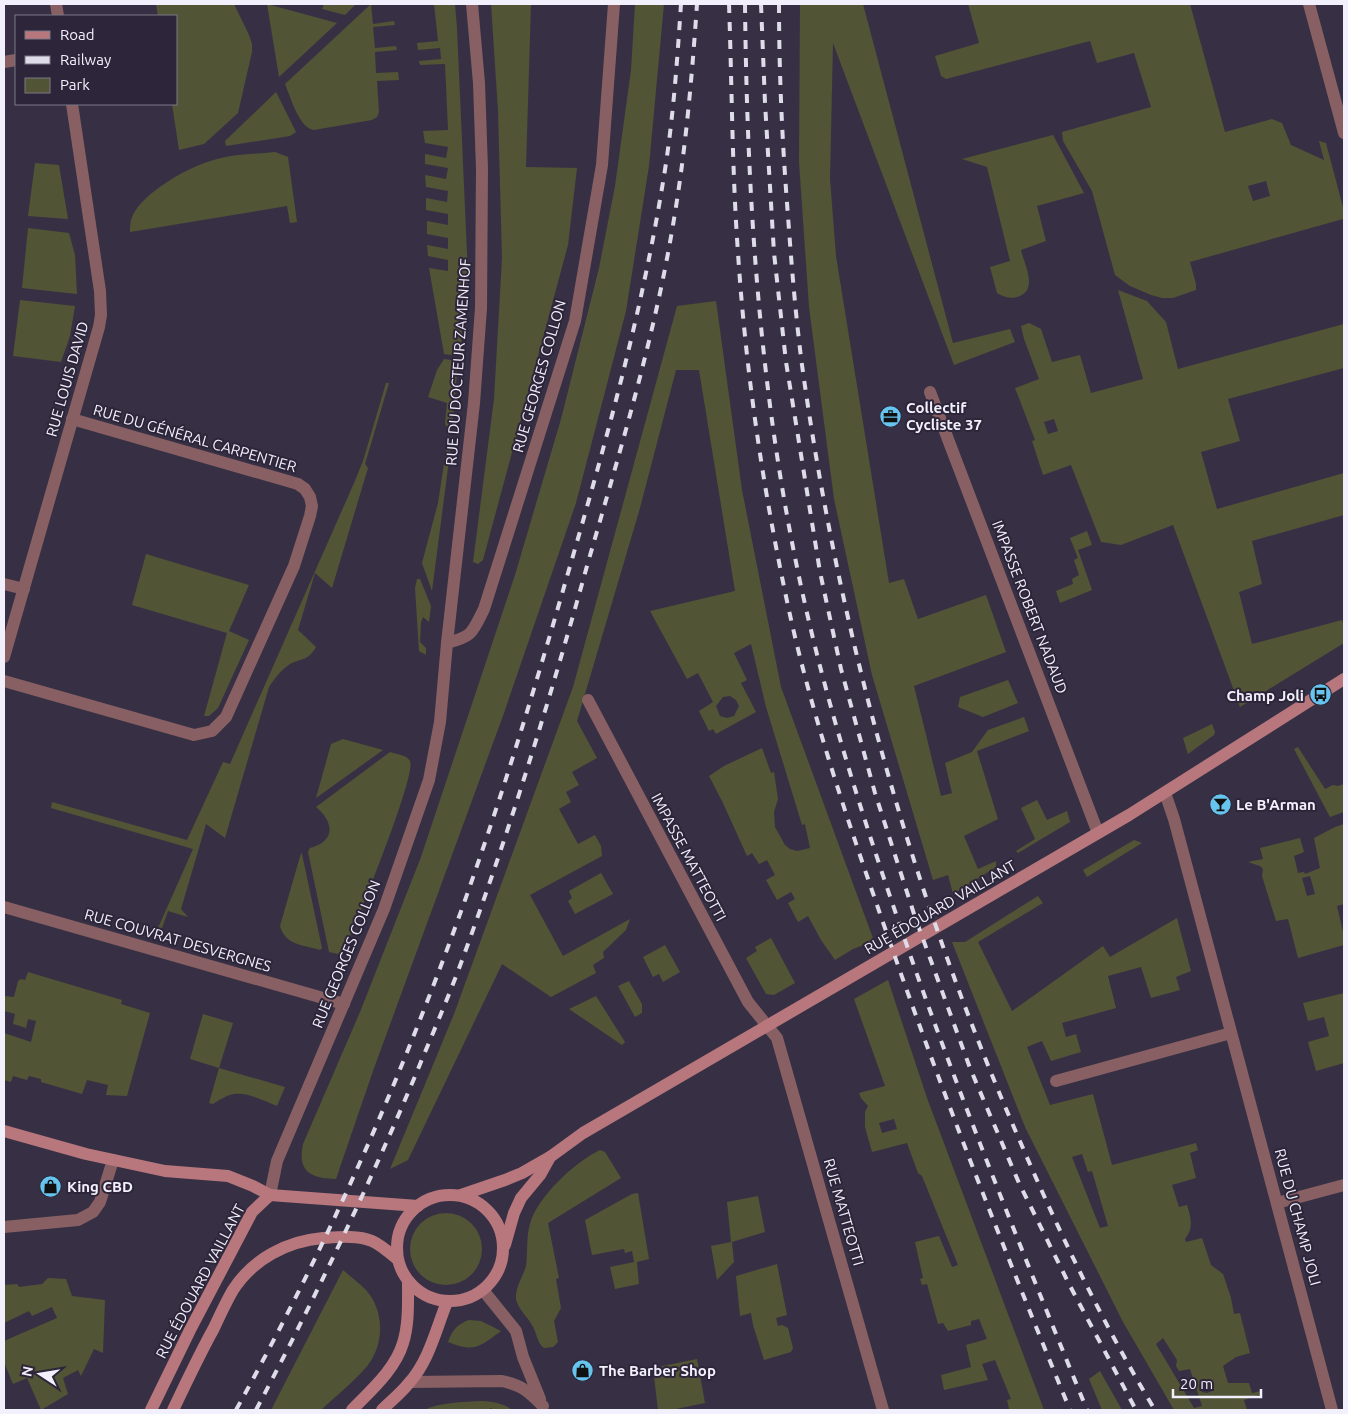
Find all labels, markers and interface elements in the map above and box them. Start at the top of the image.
legend [15,15,178,105]
text: Road [60,26,95,43]
text: Railway [60,51,111,68]
text: Park [60,76,90,93]
street label: RUE DU DOCTEUR ZAMENHOF [442,258,474,466]
street label: RUE GEORGES COLLON [509,298,569,454]
street label: RUE LOUIS DAVID [42,319,92,439]
place label: Collectif Cycliste 37 [906,399,982,433]
street label: RUE DU GÉNÉRAL CARPENTIER [91,401,299,475]
office icon: Collectif Cycliste 37 [878,404,902,428]
street label: IMPASSE ROBERT NADAUD [989,518,1071,696]
bus stop icon: Champ Joli [1308,683,1332,707]
place label: Champ Joli [1226,687,1304,704]
street label: IMPASSE MATTEOTTI [648,790,730,924]
bar icon: Le B'Arman [1208,792,1232,816]
place label: Le B'Arman [1236,796,1316,813]
street label: RUE ÉDOUARD VAILLANT [861,856,1019,957]
street label: RUE GEORGES COLLON [309,878,383,1030]
street label: RUE COUVRAT DESVERGNES [83,905,273,975]
street label: RUE DU CHAMP JOLI [1272,1147,1324,1287]
street label: RUE MATTEOTTI [821,1156,867,1268]
shop icon: King CBD [39,1174,63,1198]
place label: King CBD [67,1178,133,1195]
street label: RUE ÉDOUARD VAILLANT [152,1200,248,1361]
north arrow [15,1349,65,1399]
shop icon: The Barber Shop [571,1358,595,1382]
place label: The Barber Shop [599,1362,716,1379]
text: N [18,1365,36,1378]
scale bar [1173,1366,1260,1398]
text: 20 m [1180,1375,1213,1392]

